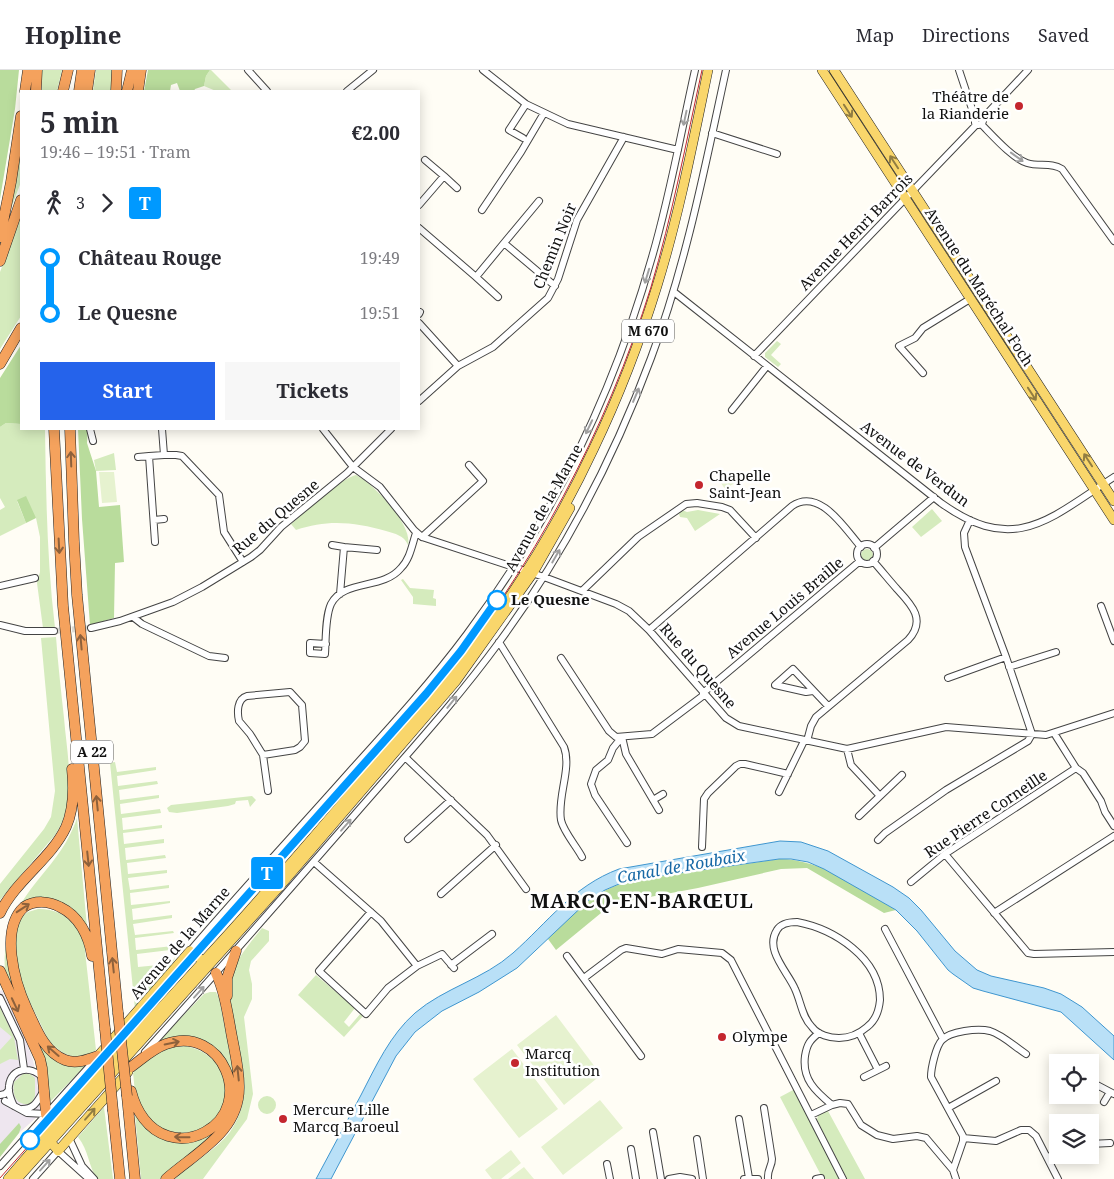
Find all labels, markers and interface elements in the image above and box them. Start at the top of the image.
text: Hopline [25,18,122,51]
text: Map [856,23,894,47]
text: Directions [922,23,1010,47]
text: Saved [1038,23,1089,47]
place label: Théâtre de la Rianderie [922,86,1009,123]
marker: Théâtre de la Rianderie [1013,100,1025,112]
text: 5 min [40,103,119,141]
one-way arrow [843,103,853,117]
one-way arrow [680,109,689,125]
text: €2.00 [352,120,400,146]
text: 19:46 – 19:51 · Tram [40,141,191,163]
one-way arrow [1010,152,1024,162]
one-way arrow [889,155,899,169]
street label: Avenue Henri Barrois [794,168,917,294]
icon: walk [40,189,68,217]
icon: forward [93,189,121,217]
text: T [139,191,151,215]
text: 3 [76,192,85,214]
street label: Chemin Noir [528,200,580,292]
street label: Avenue du Maréchal Foch [921,203,1039,370]
text: Château Rouge [78,245,222,271]
text: 19:49 [360,247,400,269]
one-way arrow [641,267,651,283]
text: Le Quesne [78,300,177,326]
text: 19:51 [360,302,400,324]
road number: M 670 [622,320,674,342]
button: Start [40,362,215,420]
button: Tickets [225,362,400,420]
one-way arrow [1027,387,1037,401]
one-way arrow [632,388,642,403]
street label: Avenue de Verdun [857,416,974,511]
one-way arrow [584,419,594,434]
street label: Avenue de la Marne [500,440,587,575]
one-way arrow [66,451,76,468]
one-way arrow [1082,453,1092,467]
place label: Chapelle Saint-Jean [709,465,782,502]
street label: Rue du Quesne [228,474,323,558]
marker: Chapelle Saint-Jean [693,479,705,491]
one-way arrow [55,538,64,554]
one-way arrow [552,549,562,563]
street label: Avenue Louis Braille [721,552,847,662]
place label: Le Quesne [511,589,589,609]
marker: Le Quesne [487,590,507,610]
street label: Rue du Quesne [656,618,741,712]
one-way arrow [77,634,86,650]
one-way arrow [447,696,458,709]
road number: A 22 [71,740,113,764]
street label: Rue Pierre Corneille [920,765,1051,862]
one-way arrow [92,796,102,812]
one-way arrow [340,819,351,832]
water label: Canal de Roubaix [615,844,747,888]
one-way arrow [83,851,93,867]
line badge: T [251,857,283,889]
text: T [261,861,273,885]
street label: Avenue de la Marne [125,882,234,1003]
district label: MARCQ-EN-BARŒUL [530,887,754,914]
one-way arrow [16,903,30,913]
one-way arrow [109,957,118,973]
one-way arrow [193,986,205,999]
one-way arrow [10,997,20,1012]
place label: Olympe [732,1026,788,1046]
marker: Olympe [716,1031,728,1043]
one-way arrow [164,1038,180,1047]
place label: Marcq Institution [525,1043,601,1080]
one-way arrow [47,1046,60,1057]
map controls [1049,1054,1099,1164]
button: locate [1049,1054,1099,1104]
marker: Marcq Institution [509,1057,521,1069]
one-way arrow [233,1066,243,1082]
place label: Mercure Lille Marcq Baroeul [293,1099,400,1136]
one-way arrow [84,1108,96,1121]
marker: Mercure Lille Marcq Baroeul [277,1113,289,1125]
button: layers [1049,1114,1099,1164]
unlabelled marker [20,1130,40,1150]
one-way arrow [174,1132,190,1142]
one-way arrow [39,1158,51,1171]

